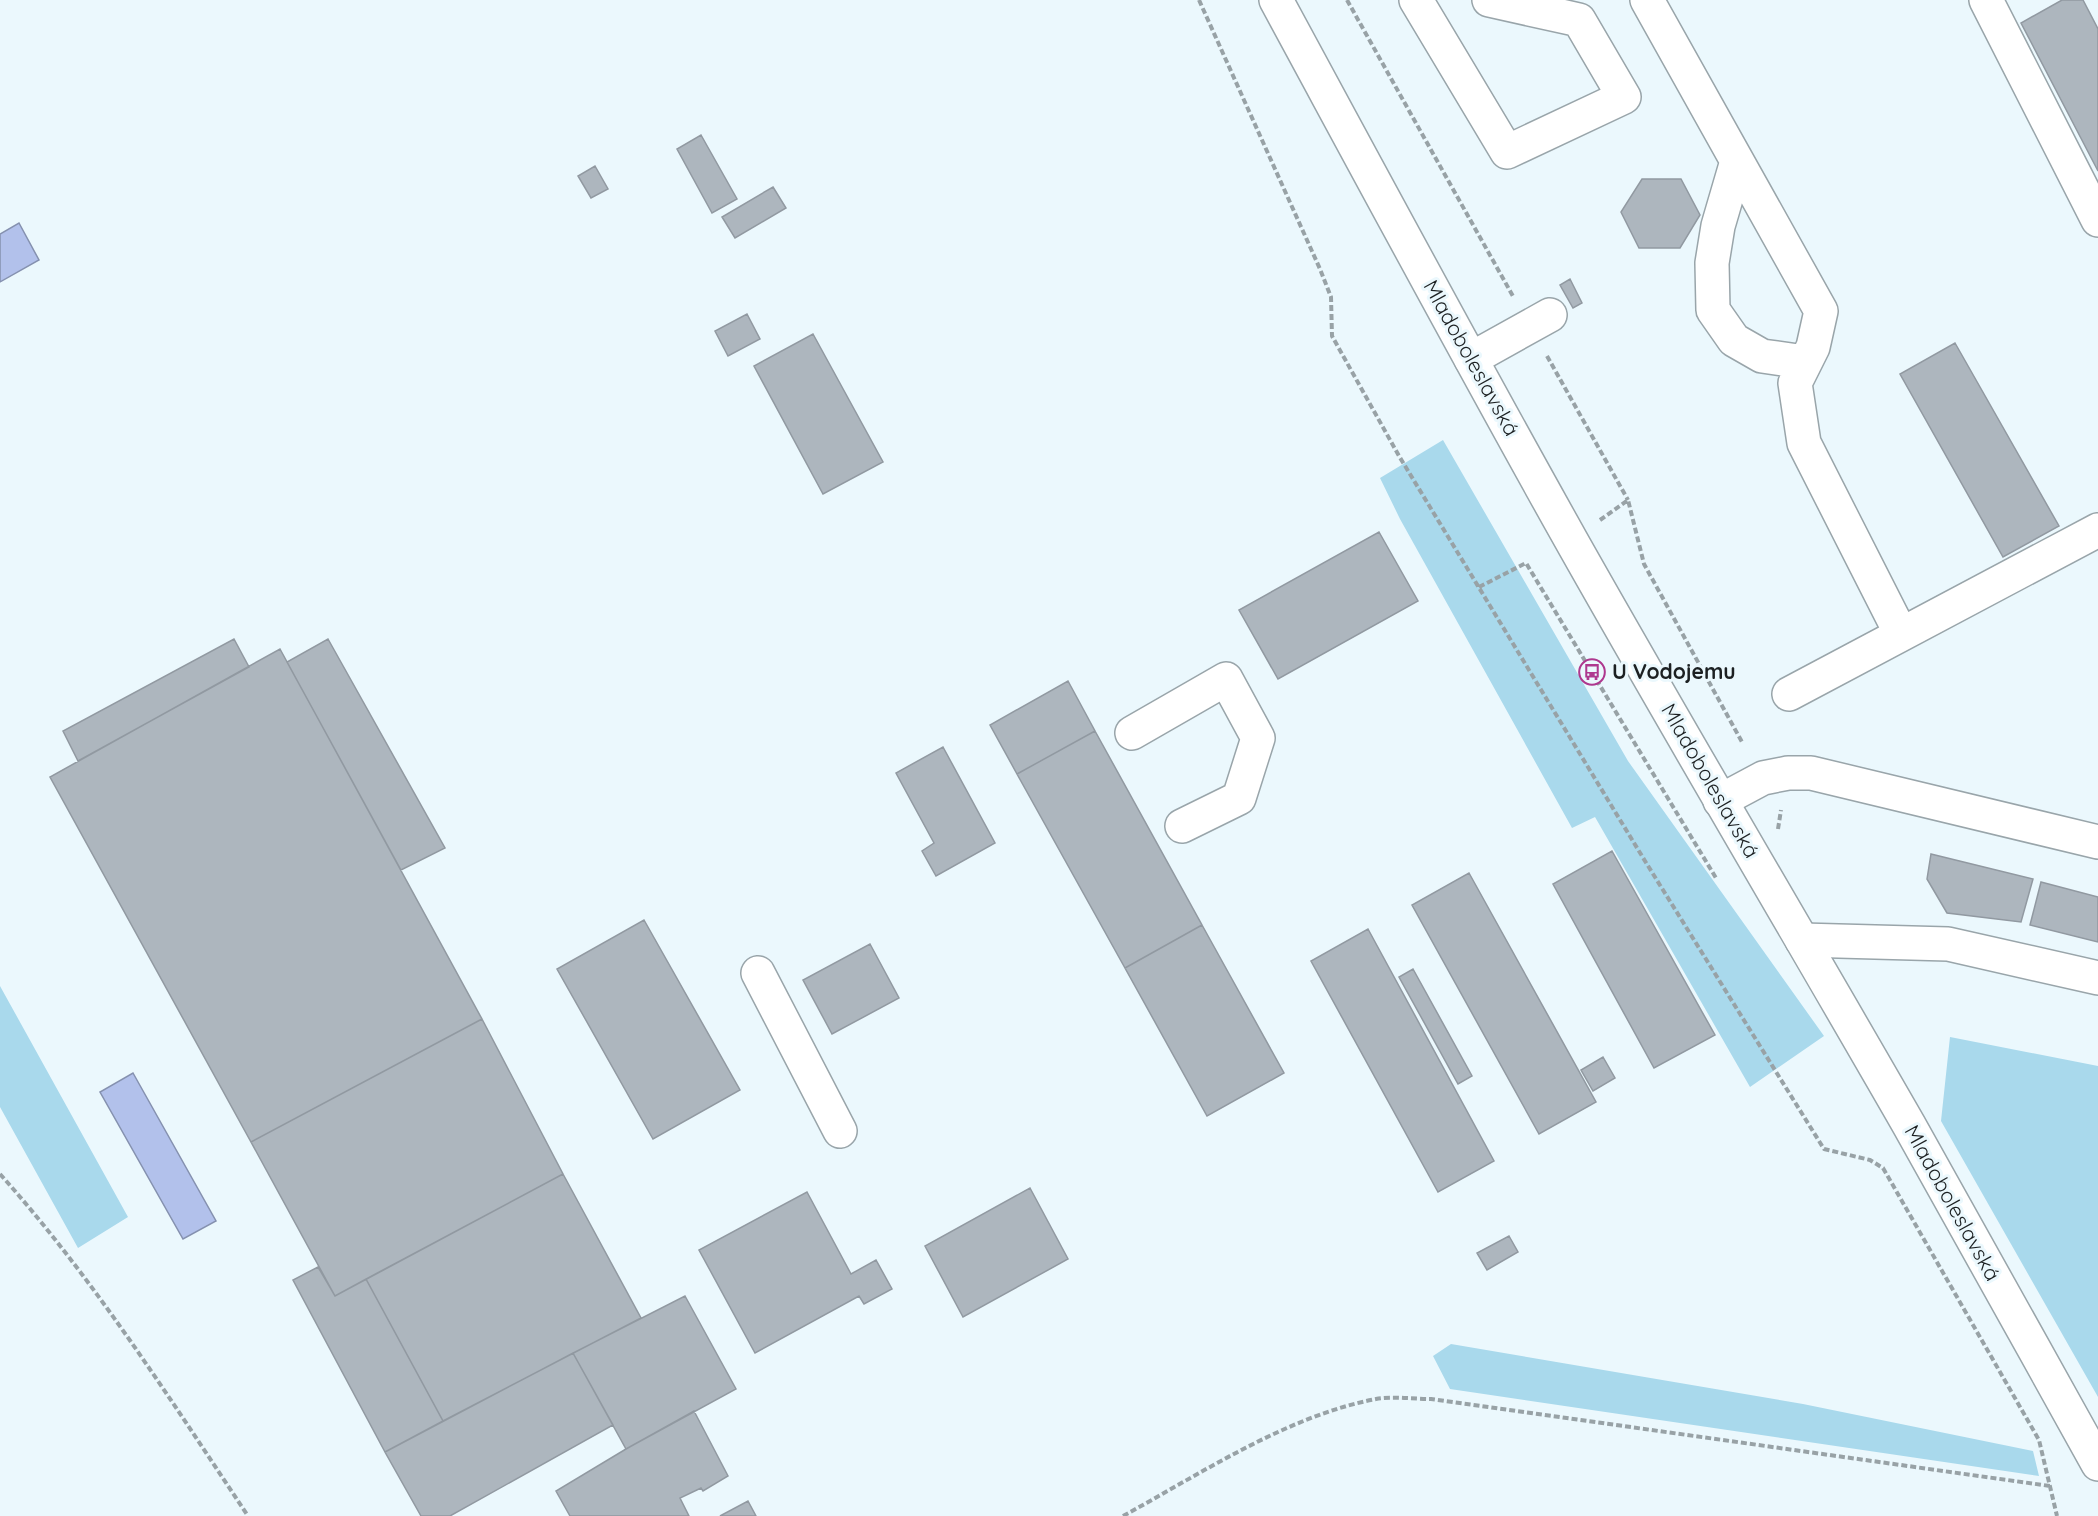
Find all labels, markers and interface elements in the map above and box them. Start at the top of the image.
street label: Mladoboleslavská [1418,275,1525,440]
bus stop icon: U Vodojemu [1577,657,1607,687]
place label: U Vodojemu [1612,658,1736,684]
street label: Mladoboleslavská [1656,699,1766,862]
street label: Mladoboleslavská [1899,1120,2006,1285]

